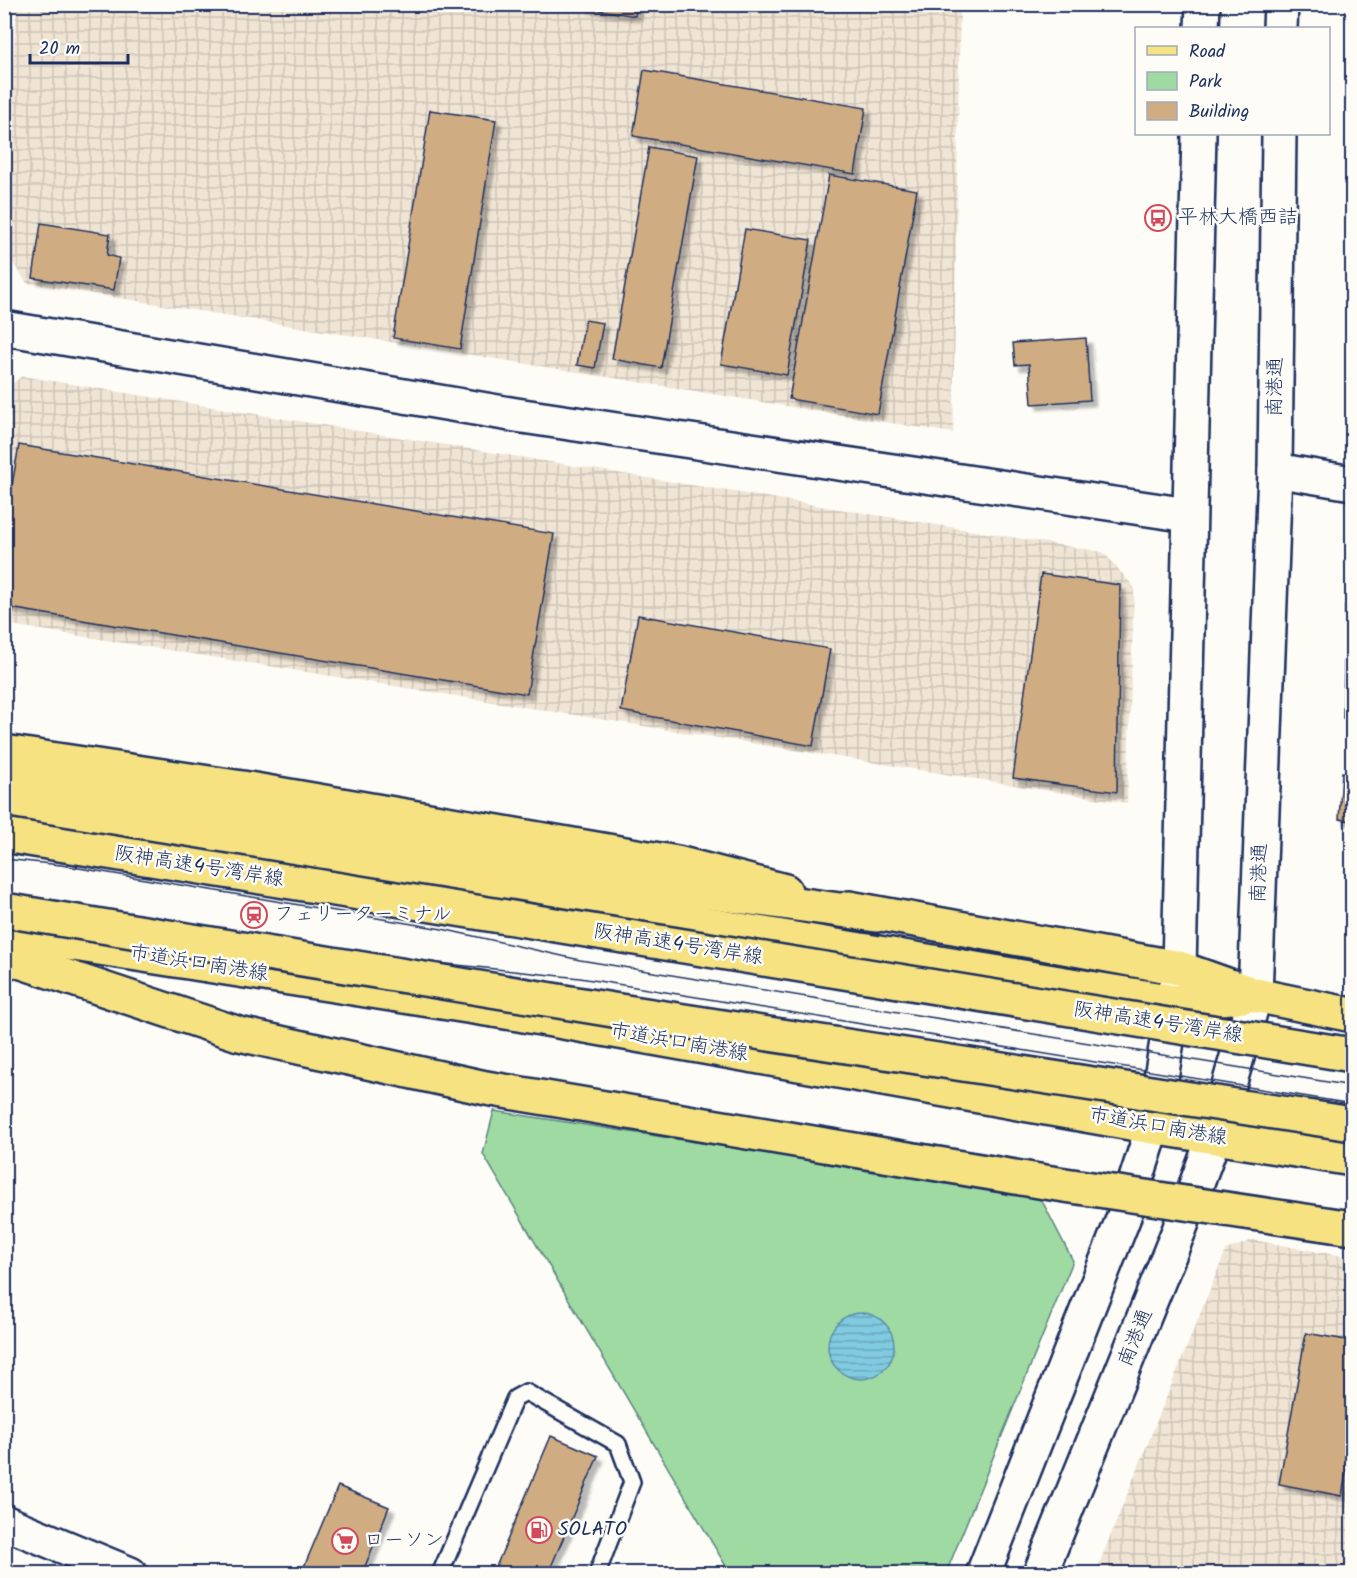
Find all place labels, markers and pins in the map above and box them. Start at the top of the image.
place label: 平林大橋西詰 [1178,202,1298,234]
bus stop icon: 平林大橋西詰 [1143,203,1173,233]
place label: フェリーターミナル [274,899,452,931]
station icon: フェリーターミナル [239,900,269,930]
place label: SOLATO [558,1514,627,1546]
fuel station icon: SOLATO [524,1515,554,1545]
place label: ローソン [364,1525,444,1557]
supermarket icon: ローソン [330,1526,360,1556]

